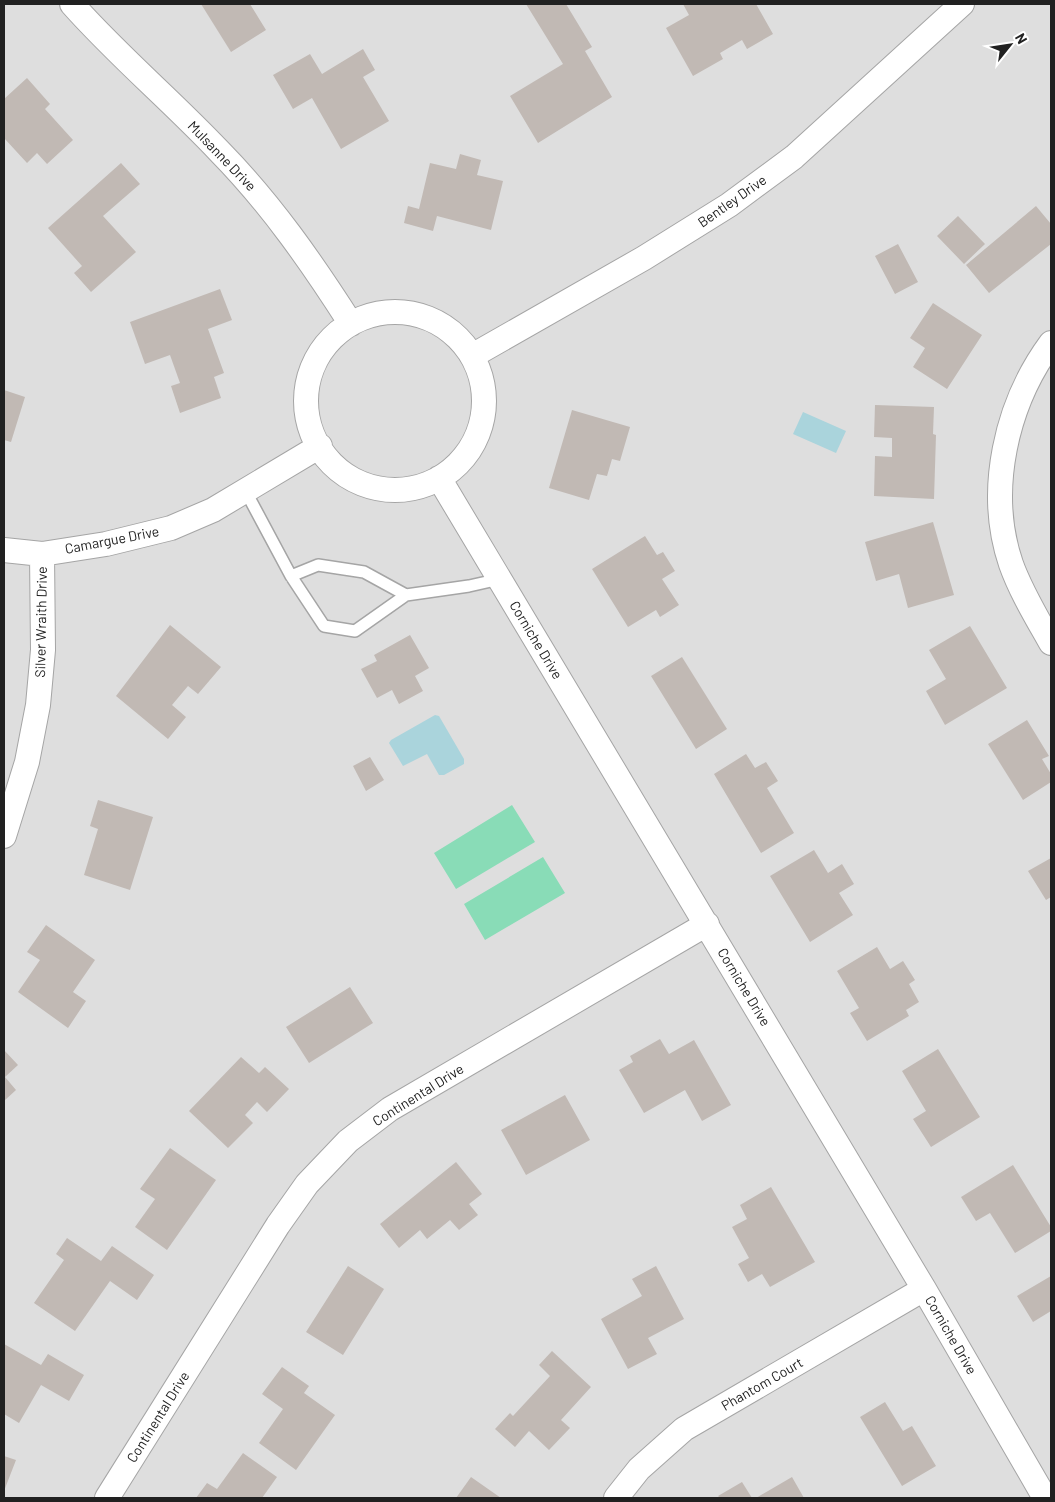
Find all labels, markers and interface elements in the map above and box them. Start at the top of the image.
north arrow [985,20,1035,70]
text: N [1012,30,1031,47]
street label: Mulsanne Drive [185,117,260,194]
street label: Bentley Drive [694,171,769,230]
street label: Camargue Drive [63,522,160,557]
street label: Silver Wraith Drive [31,566,50,678]
street label: Corniche Drive [506,597,567,682]
street label: Corniche Drive [714,944,775,1029]
street label: Continental Drive [369,1060,466,1129]
street label: Corniche Drive [922,1292,981,1377]
street label: Phantom Court [718,1353,806,1414]
street label: Continental Drive [123,1368,192,1465]

